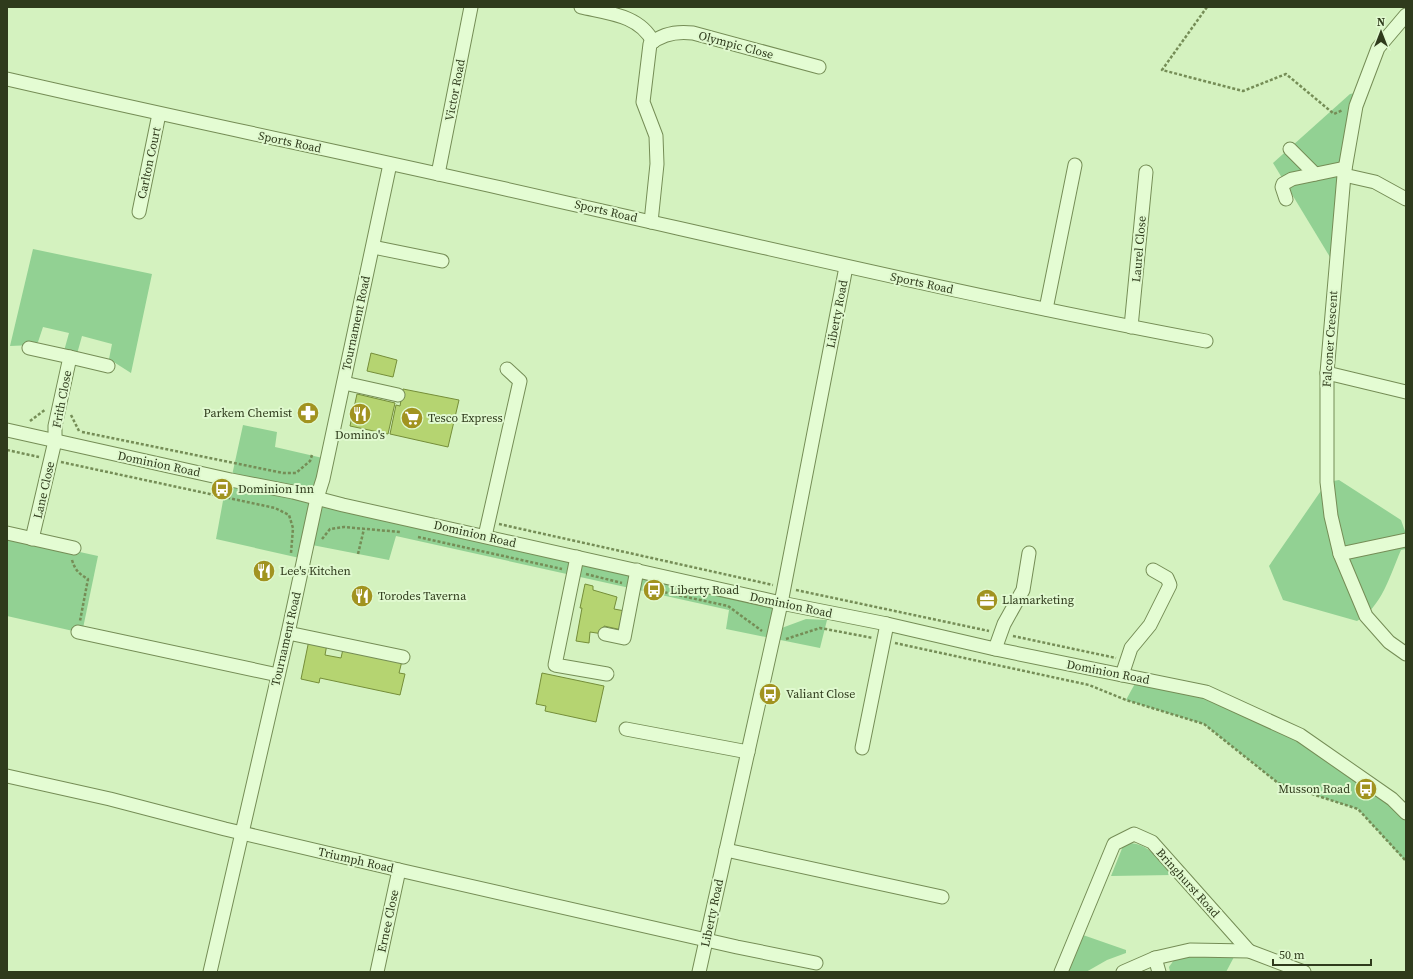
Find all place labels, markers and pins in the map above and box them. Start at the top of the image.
pharmacy icon: Parkem Chemist [295,400,321,426]
restaurant icon: Domino's [347,401,373,427]
place label: Parkem Chemist [203,405,292,421]
supermarket icon: Tesco Express [399,405,425,431]
place label: Tesco Express [428,410,503,426]
place label: Domino's [335,427,385,443]
bus stop icon: Dominion Inn [209,476,235,502]
place label: Dominion Inn [238,481,314,497]
restaurant icon: Lee's Kitchen [251,558,277,584]
place label: Lee's Kitchen [280,563,351,579]
bus stop icon: Liberty Road [641,577,667,603]
place label: Liberty Road [670,582,739,598]
restaurant icon: Torodes Taverna [349,583,375,609]
office icon: Llamarketing [974,587,1000,613]
place label: Torodes Taverna [378,588,467,604]
place label: Llamarketing [1002,592,1074,608]
bus stop icon: Valiant Close [757,681,783,707]
place label: Valiant Close [786,686,855,702]
bus stop icon: Musson Road [1353,776,1379,802]
place label: Musson Road [1278,781,1350,797]

